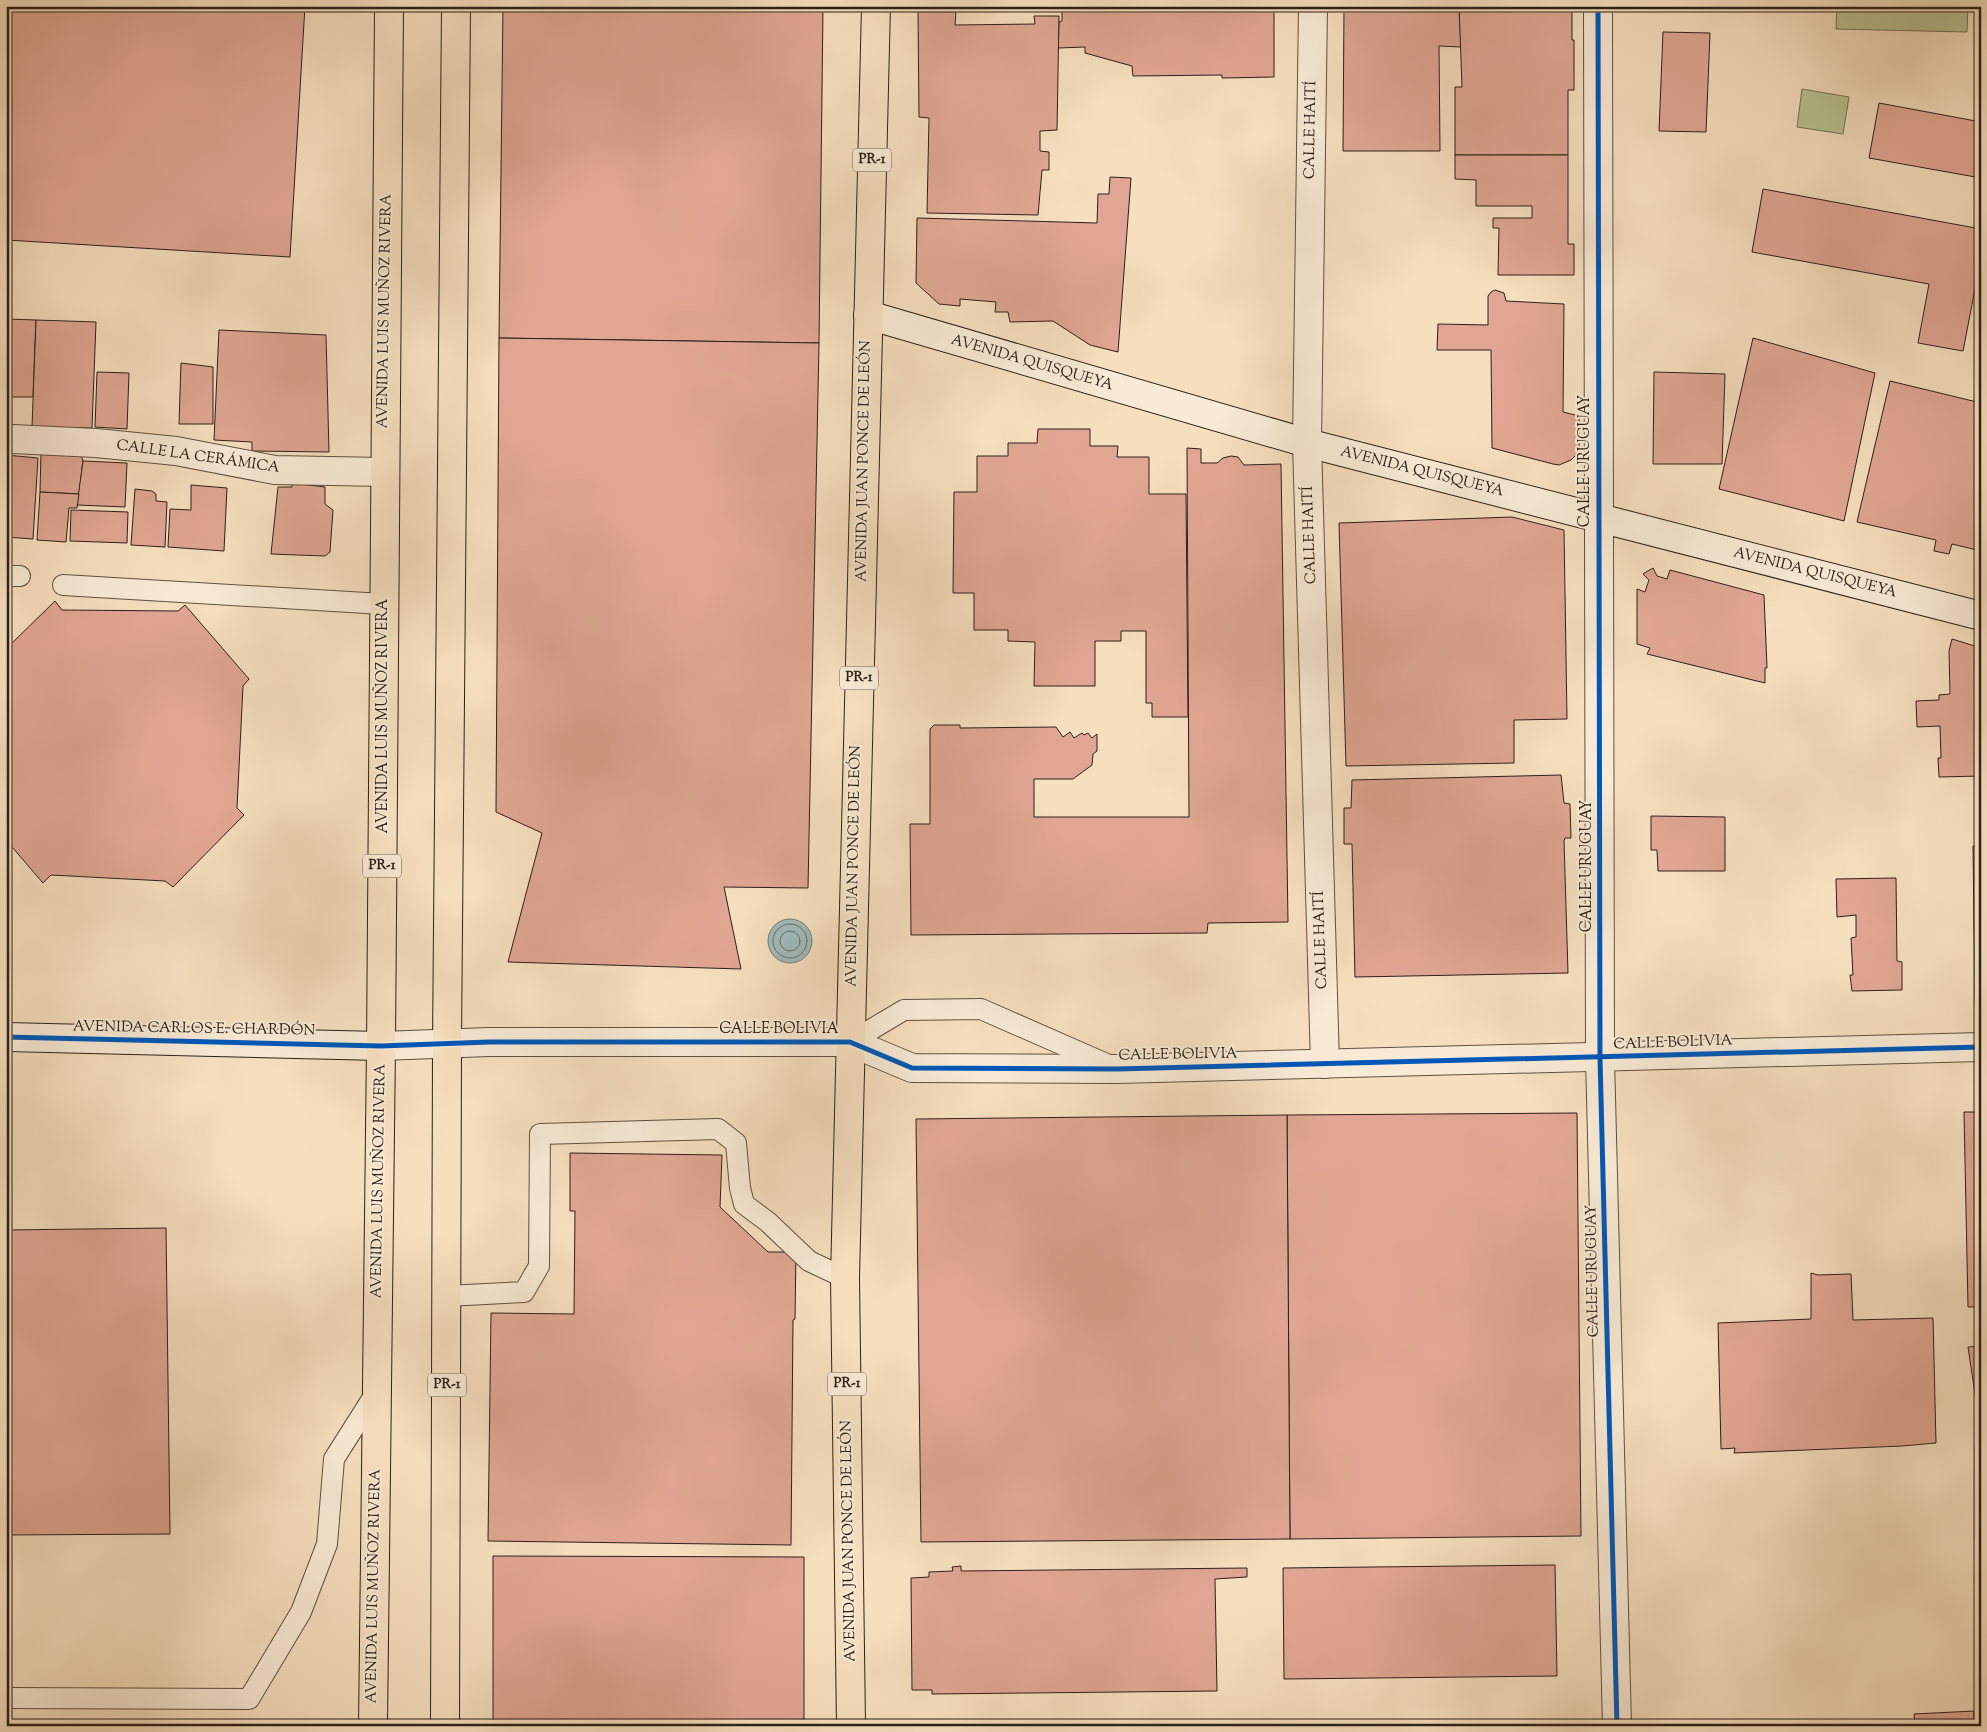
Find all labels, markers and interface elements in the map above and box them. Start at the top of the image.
street label: CALLE HAITÍ [1299,81,1322,179]
road number: PR-1 [853,148,891,172]
street label: AVENIDA LUIS MUÑOZ RIVERA [371,193,398,429]
street label: AVENIDA QUISQUEYA [948,330,1116,396]
street label: AVENIDA JUAN PONCE DE LEÓN [849,340,877,582]
street label: CALLE URUGUAY [1575,394,1596,527]
street label: CALLE LA CERÁMICA [115,434,281,479]
street label: AVENIDA QUISQUEYA [1338,441,1506,503]
street label: CALLE HAITÍ [1297,485,1322,585]
street label: AVENIDA QUISQUEYA [1731,542,1899,604]
street label: AVENIDA LUIS MUÑOZ RIVERA [372,599,394,833]
road number: PR-1 [840,666,878,690]
street label: AVENIDA JUAN PONCE DE LEÓN [839,745,867,987]
street label: CALLE URUGUAY [1577,799,1598,932]
road number: PR-1 [363,854,401,878]
street label: CALLE HAITÍ [1308,890,1333,990]
street label: AVENIDA CARLOS E. CHARDÓN [73,1014,315,1042]
street label: CALLE BOLIVIA [719,1019,839,1040]
street label: CALLE BOLIVIA [1613,1030,1733,1056]
street label: CALLE BOLIVIA [1118,1043,1238,1067]
street label: AVENIDA LUIS MUÑOZ RIVERA [365,1063,392,1299]
street label: CALLE URUGUAY [1581,1204,1605,1337]
road number: PR-1 [828,1372,866,1396]
road number: PR-1 [428,1374,466,1396]
street label: AVENIDA JUAN PONCE DE LEÓN [834,1420,862,1662]
street label: AVENIDA LUIS MUÑOZ RIVERA [360,1468,387,1704]

